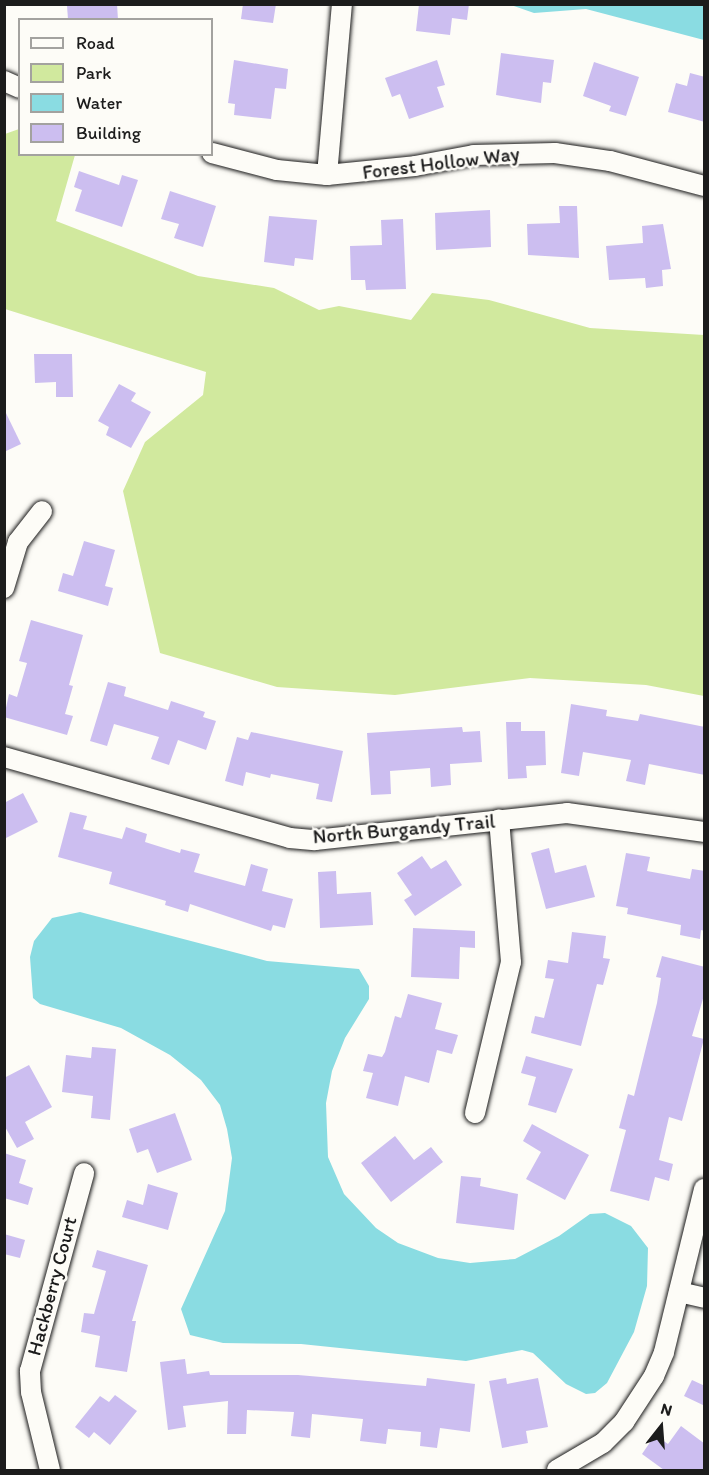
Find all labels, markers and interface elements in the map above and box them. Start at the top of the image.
legend [18,18,213,156]
text: Road [76,32,115,54]
text: Park [76,62,111,84]
text: Water [76,92,122,114]
text: Building [76,122,141,144]
street label: Forest Hollow Way [361,141,521,185]
street label: North Burgandy Trail [313,809,495,849]
street label: Hackberry Court [22,1214,82,1358]
north arrow [631,1397,691,1457]
text: N [658,1399,674,1420]

